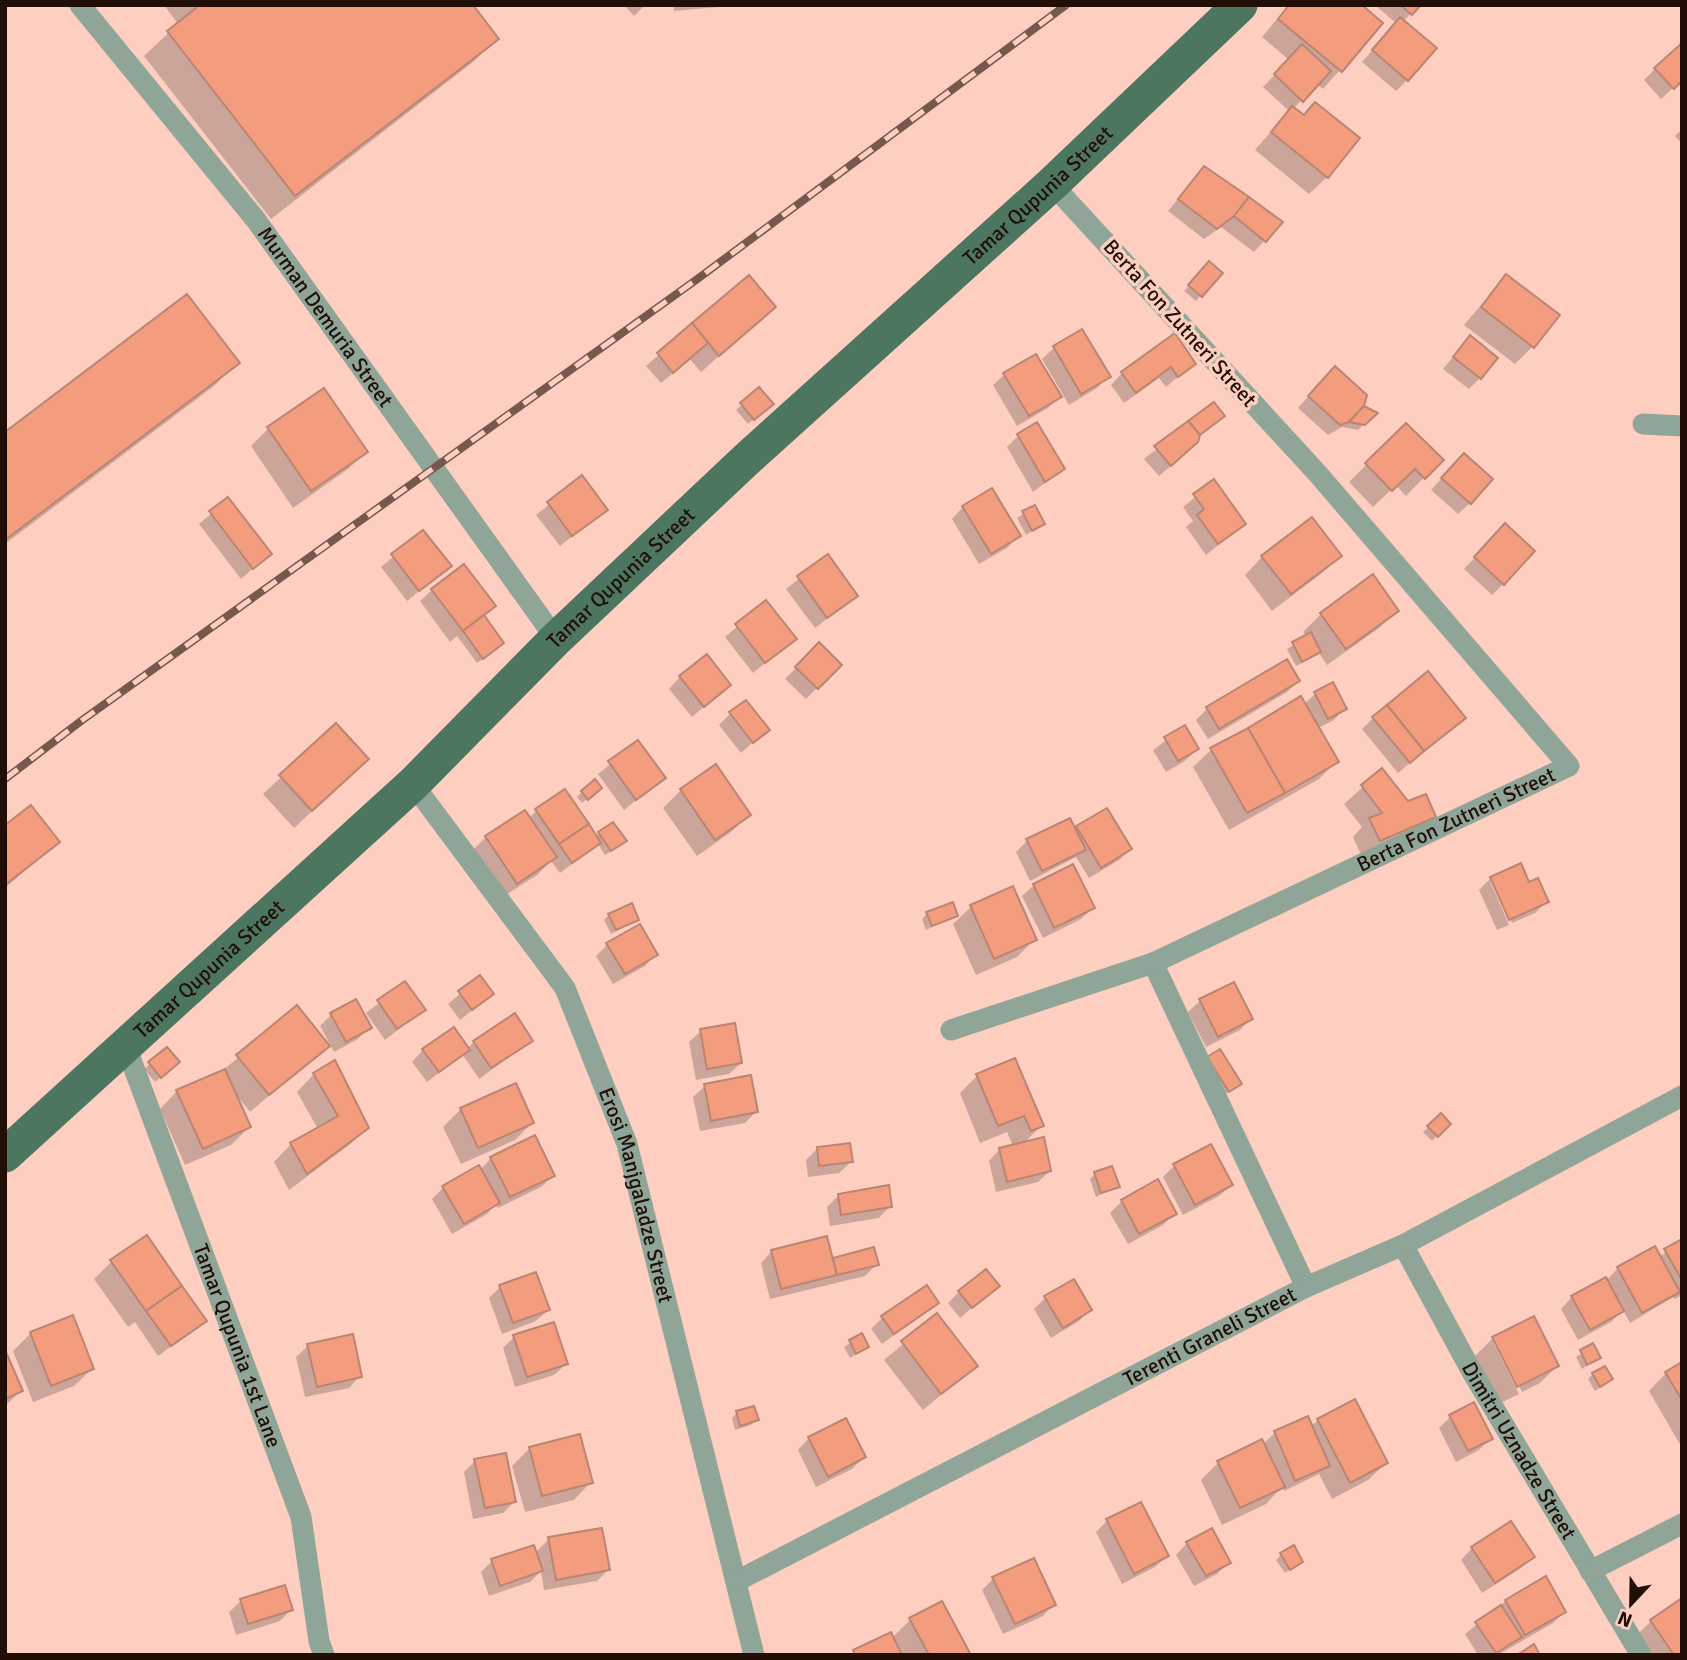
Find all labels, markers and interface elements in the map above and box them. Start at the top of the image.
street label: Tamar Qupunia Street [958,120,1118,271]
street label: Murman Demuria Street [252,222,399,412]
street label: Berta Fon Zutneri Street [1098,234,1262,412]
street label: Tamar Qupunia Street [541,502,700,654]
street label: Berta Fon Zutneri Street [1352,761,1559,878]
street label: Tamar Qupunia Street [129,894,290,1044]
street label: Erosi Manjgaladze Street [593,1084,679,1306]
street label: Tamar Qupunia 1st Lane [188,1240,287,1451]
street label: Terenti Graneli Street [1119,1281,1301,1392]
street label: Dimitri Uznadze Street [1456,1357,1582,1544]
north arrow [1596,1569,1666,1639]
text: N [1614,1605,1636,1632]

